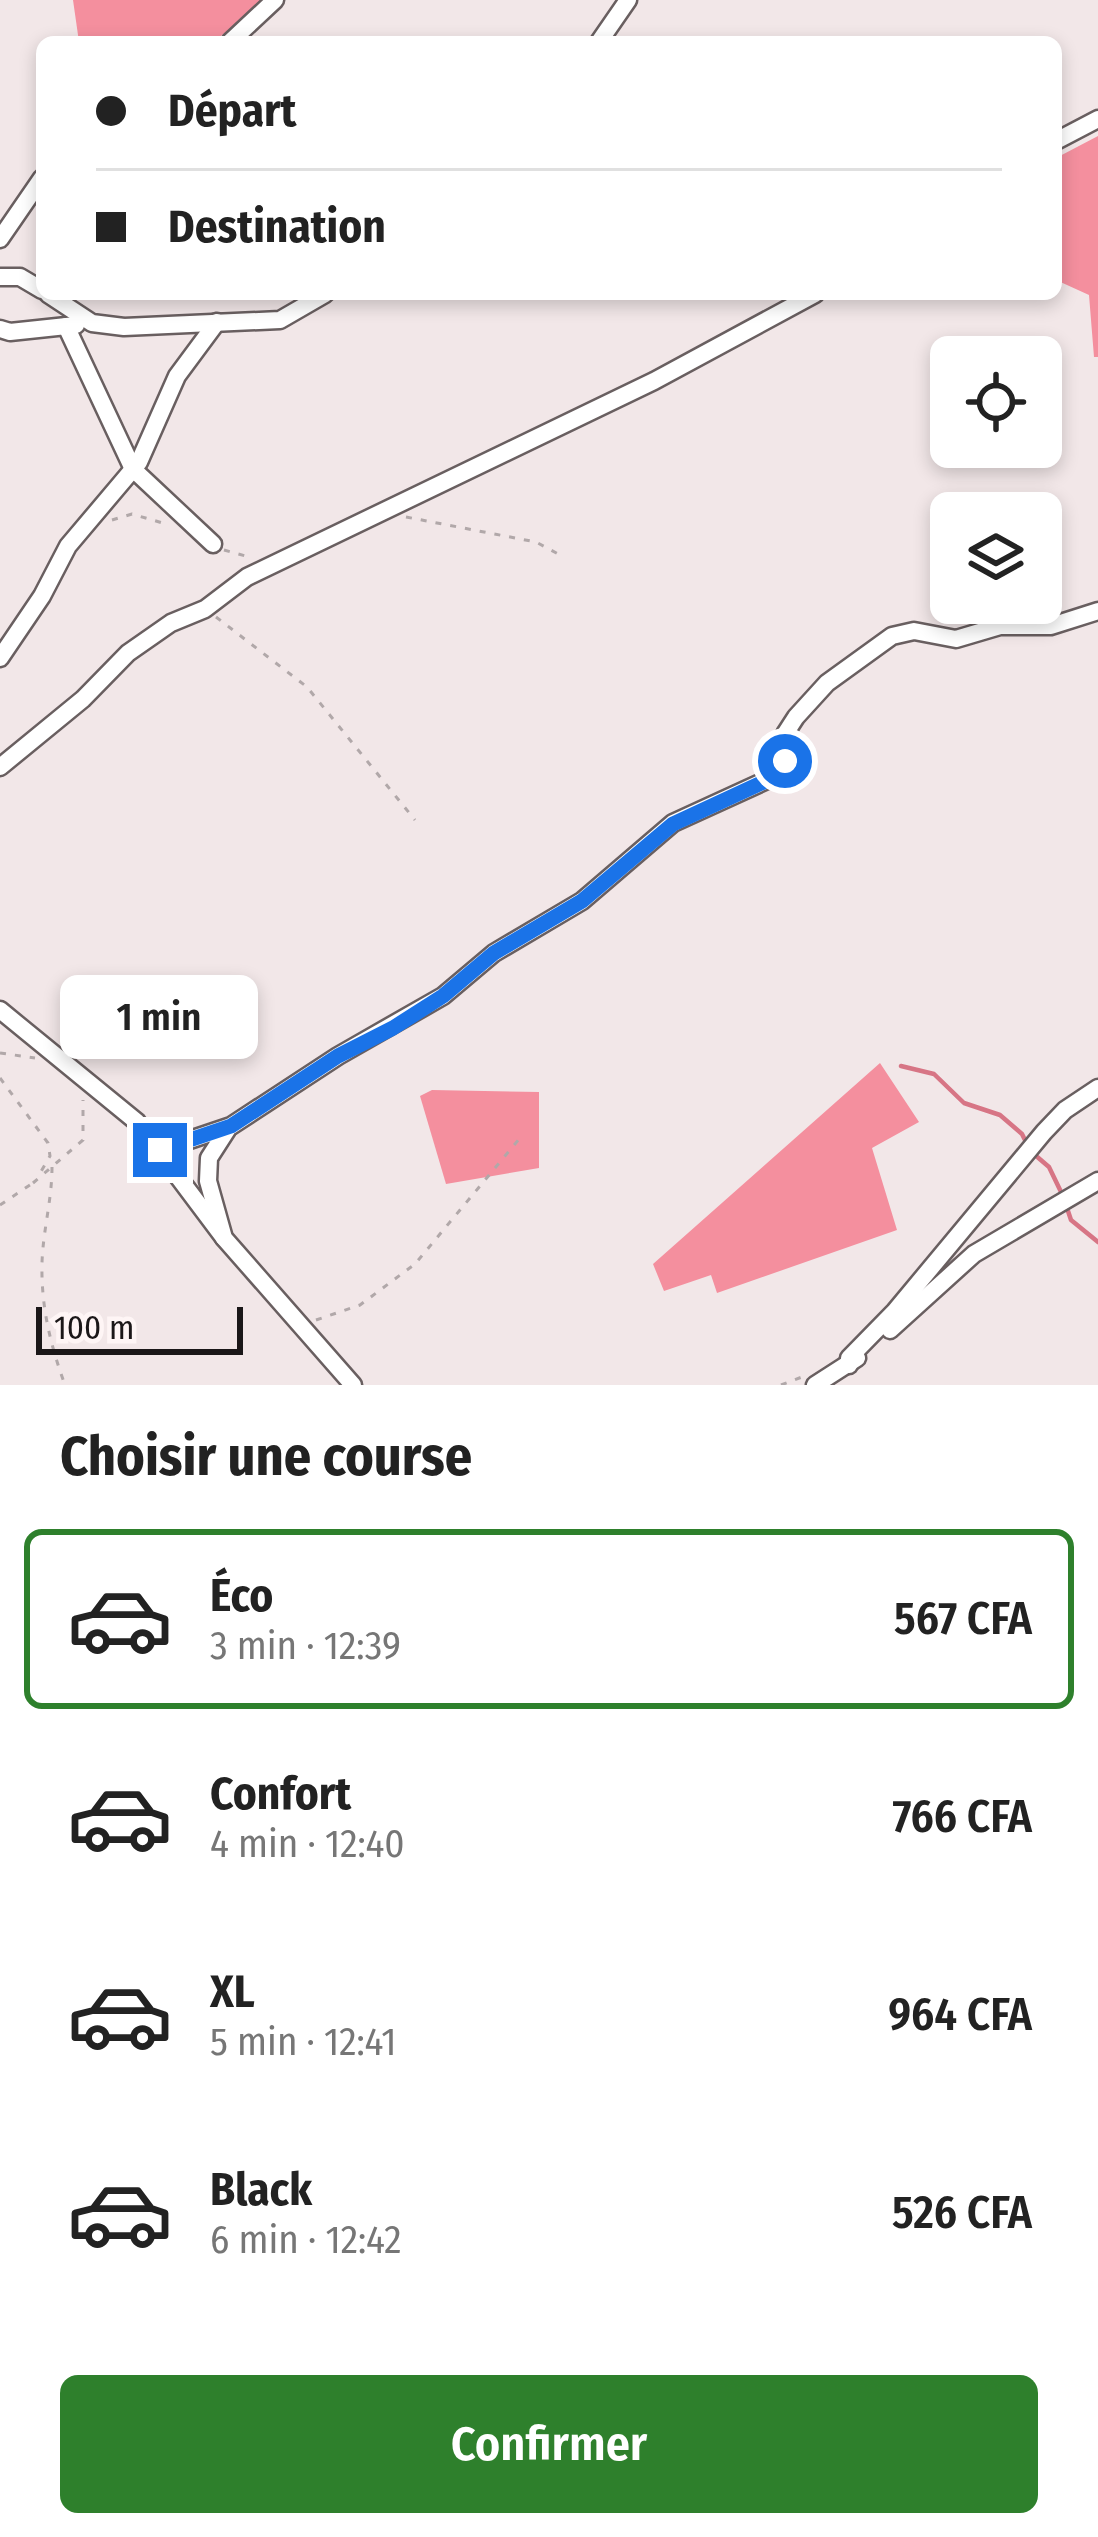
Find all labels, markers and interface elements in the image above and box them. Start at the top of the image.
text: Départ [168,84,296,138]
text: Destination [168,200,386,254]
map controls [930,336,1062,624]
button: locate [930,336,1062,468]
button: layers [930,492,1062,624]
route start [758,734,812,788]
callout: 1 min [61,976,259,1060]
text: 1 min [117,994,201,1040]
route end [133,1123,187,1177]
scale bar [36,1301,243,1354]
text: 100 m [54,1308,134,1348]
text: Choisir une course [60,1425,472,1489]
icon: car [66,1565,174,1673]
text: Éco [210,1569,273,1623]
text: 567 CFA [894,1592,1032,1646]
text: 3 min · 12:39 [210,1623,401,1669]
icon: car [66,1763,174,1871]
text: Confort [210,1767,351,1821]
text: 766 CFA [893,1790,1032,1844]
text: 4 min · 12:40 [210,1821,405,1867]
icon: car [66,1961,174,2069]
text: XL [210,1965,255,2019]
text: 964 CFA [888,1988,1032,2042]
text: 5 min · 12:41 [210,2019,397,2065]
icon: car [66,2159,174,2267]
text: Black [210,2163,312,2217]
text: 526 CFA [892,2186,1032,2240]
text: 6 min · 12:42 [210,2217,402,2263]
button: Confirmer [60,2375,1038,2513]

